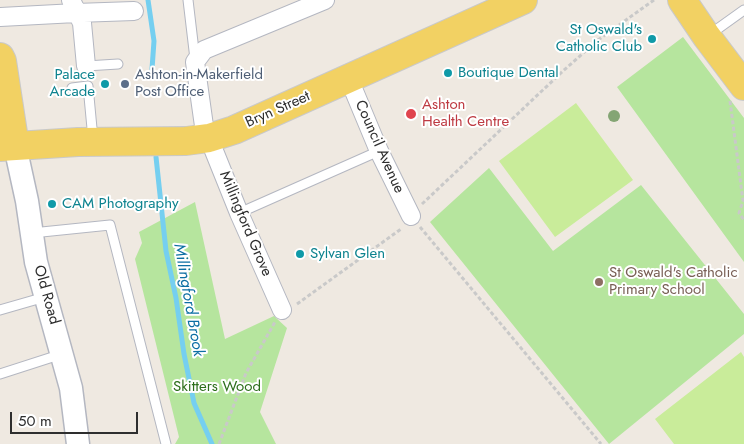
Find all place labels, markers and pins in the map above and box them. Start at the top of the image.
place label: St Oswald's Catholic Club [556,21,642,56]
marker: St Oswald's Catholic Club [646,33,658,45]
place label: Boutique Dental [458,64,559,82]
place label: Palace Arcade [50,66,95,101]
place label: Ashton-in-Makerfield Post Office [135,66,263,101]
marker: Boutique Dental [442,67,454,79]
marker: Palace Arcade [99,78,111,90]
marker: Ashton-in-Makerfield Post Office [119,78,131,90]
place label: Ashton Health Centre [422,96,509,131]
marker: Ashton Health Centre [404,107,418,121]
place label: CAM Photography [62,195,179,213]
marker: CAM Photography [46,198,58,210]
place label: Sylvan Glen [310,245,385,263]
marker: Sylvan Glen [294,248,306,260]
place label: St Oswald's Catholic Primary School [609,264,738,299]
marker: St Oswald's Catholic Primary School [593,276,605,288]

